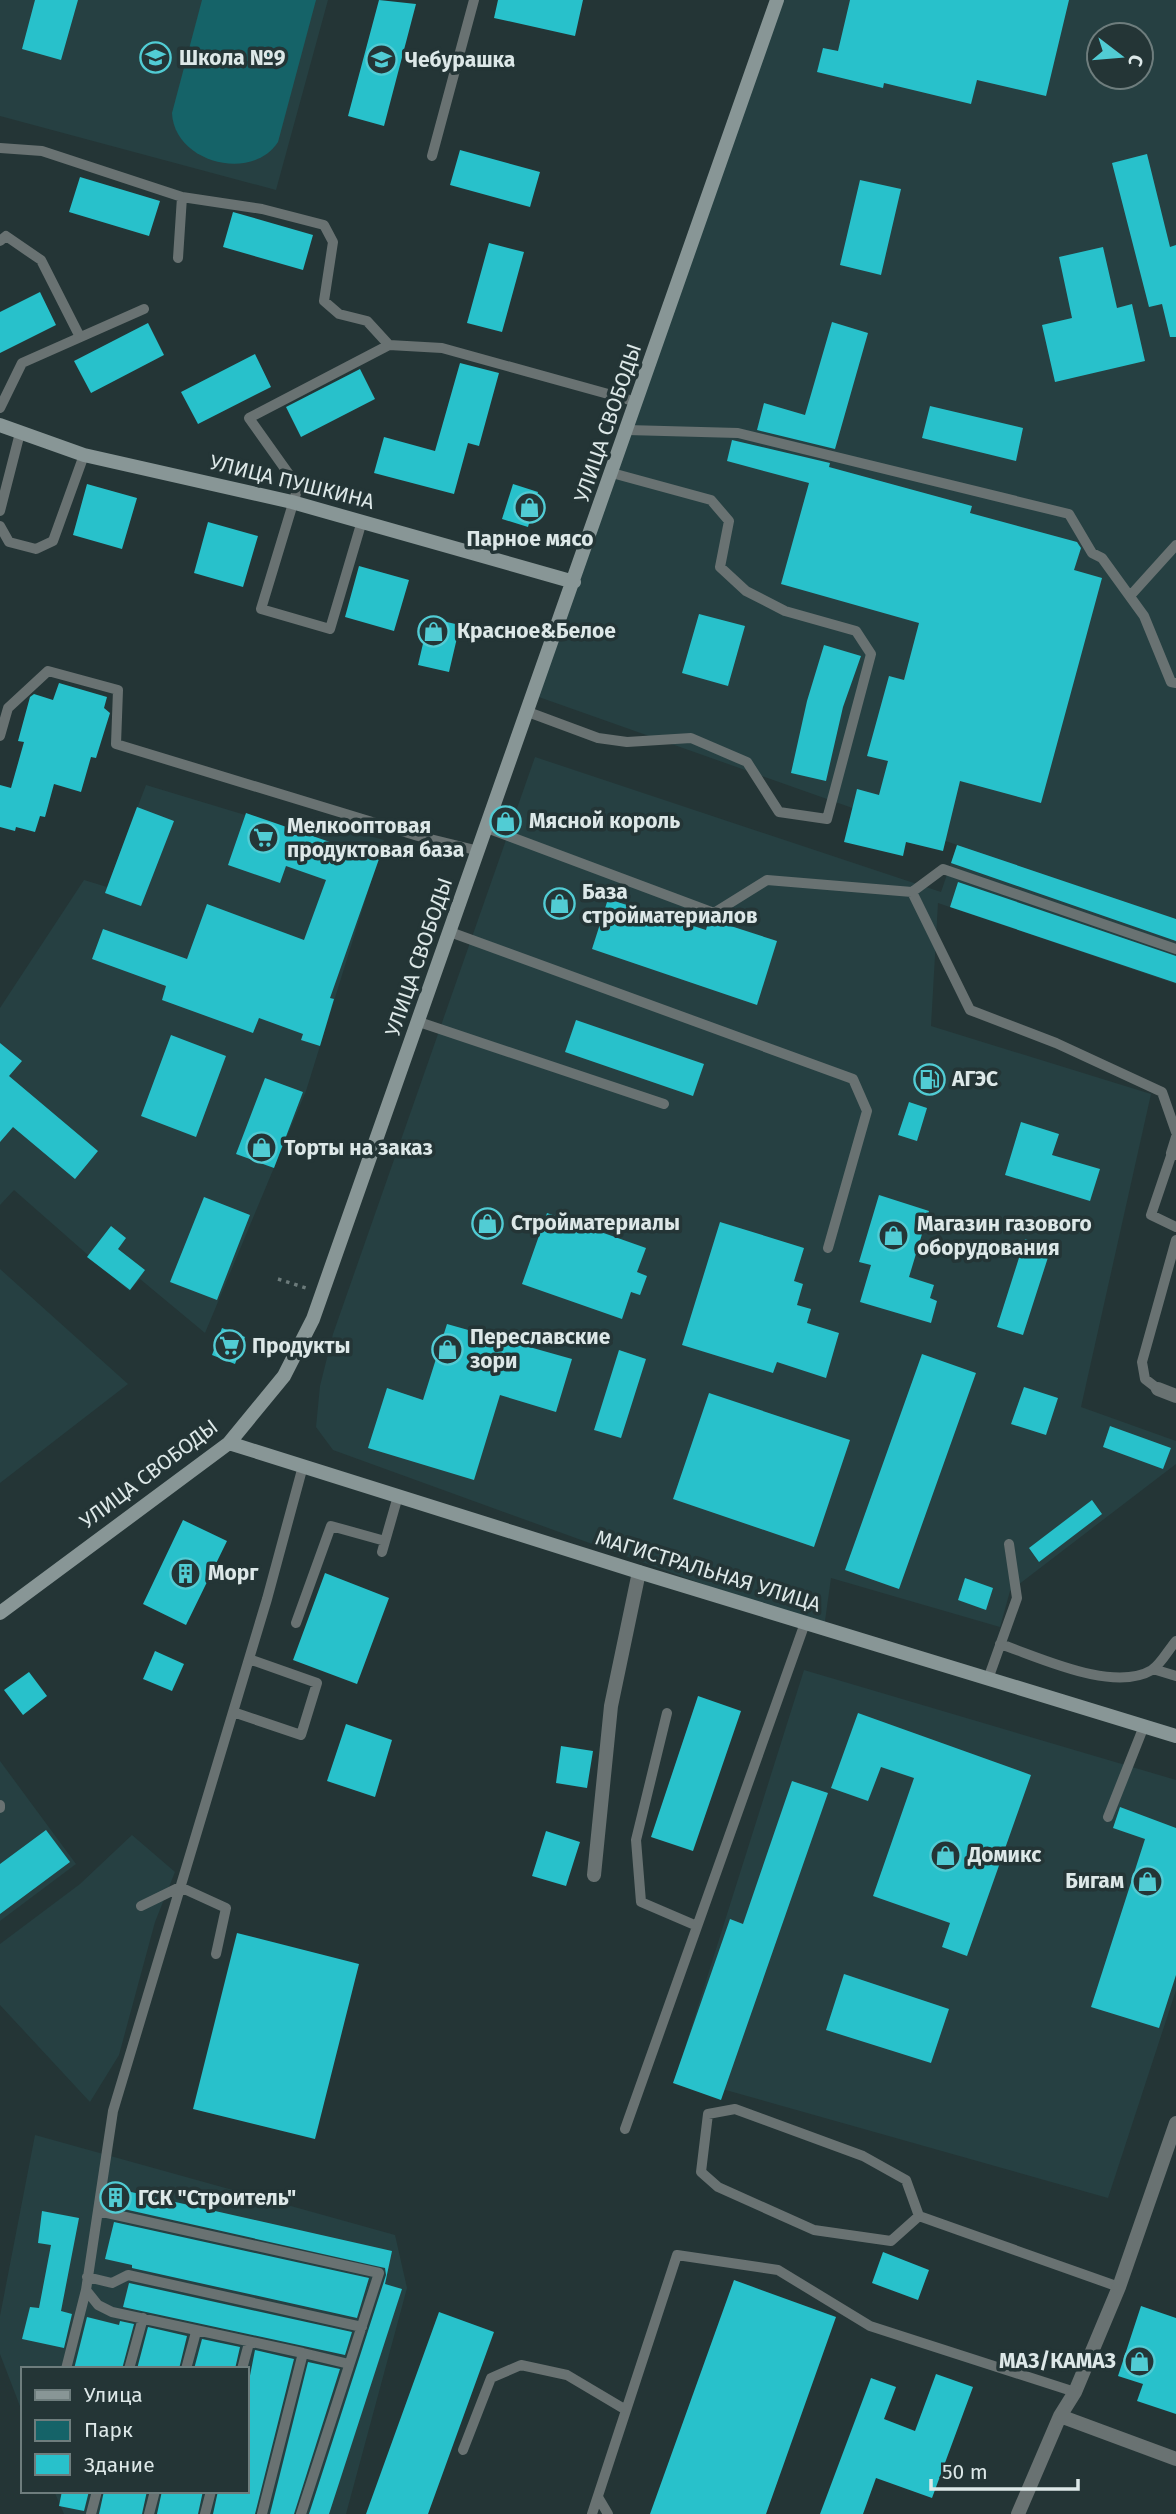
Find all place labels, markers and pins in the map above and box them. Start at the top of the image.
school or university icon: Школа №9 [139,41,173,75]
school or university icon: Чебурашка [365,43,399,77]
place label: Школа №9 [179,45,286,71]
place label: Чебурашка [405,47,515,73]
shop icon: Парное мясо [513,490,547,524]
place label: Парное мясо [467,526,593,552]
shop icon: Красное&Белое [417,614,451,648]
place label: Красное&Белое [457,618,616,644]
shop icon: Мясной король [489,804,523,838]
place label: Мясной король [529,808,680,834]
place label: Мелкооптовая продуктовая база [287,813,464,863]
supermarket icon: Мелкооптовая продуктовая база [247,821,281,855]
place label: База стройматериалов [582,879,758,929]
shop icon: База стройматериалов [542,887,576,921]
fuel station icon: АГЭС [912,1062,946,1096]
place label: АГЭС [951,1066,998,1092]
shop icon: Торты на заказ [244,1131,278,1165]
place label: Торты на заказ [284,1135,433,1161]
shop icon: Стройматериалы [471,1206,505,1240]
place label: Стройматериалы [511,1210,680,1236]
place label: Магазин газового оборудования [917,1211,1092,1261]
shop icon: Магазин газового оборудования [877,1219,911,1253]
place label: Переславские зори [470,1324,611,1374]
supermarket icon: Продукты [212,1329,246,1363]
shop icon: Переславские зори [430,1332,464,1366]
place label: Продукты [252,1333,350,1359]
building icon: Морг [168,1556,202,1590]
place label: Морг [208,1560,259,1586]
shop icon: Домикс [928,1838,962,1872]
place label: Домикс [967,1842,1041,1868]
shop icon: Бигам [1130,1864,1164,1898]
place label: Бигам [1065,1868,1124,1894]
building icon: ГСК "Строитель" [98,2181,132,2215]
place label: ГСК "Строитель" [138,2185,296,2211]
shop icon: МАЗ/КАМАЗ [1122,2344,1156,2378]
place label: МАЗ/КАМАЗ [999,2348,1116,2374]

